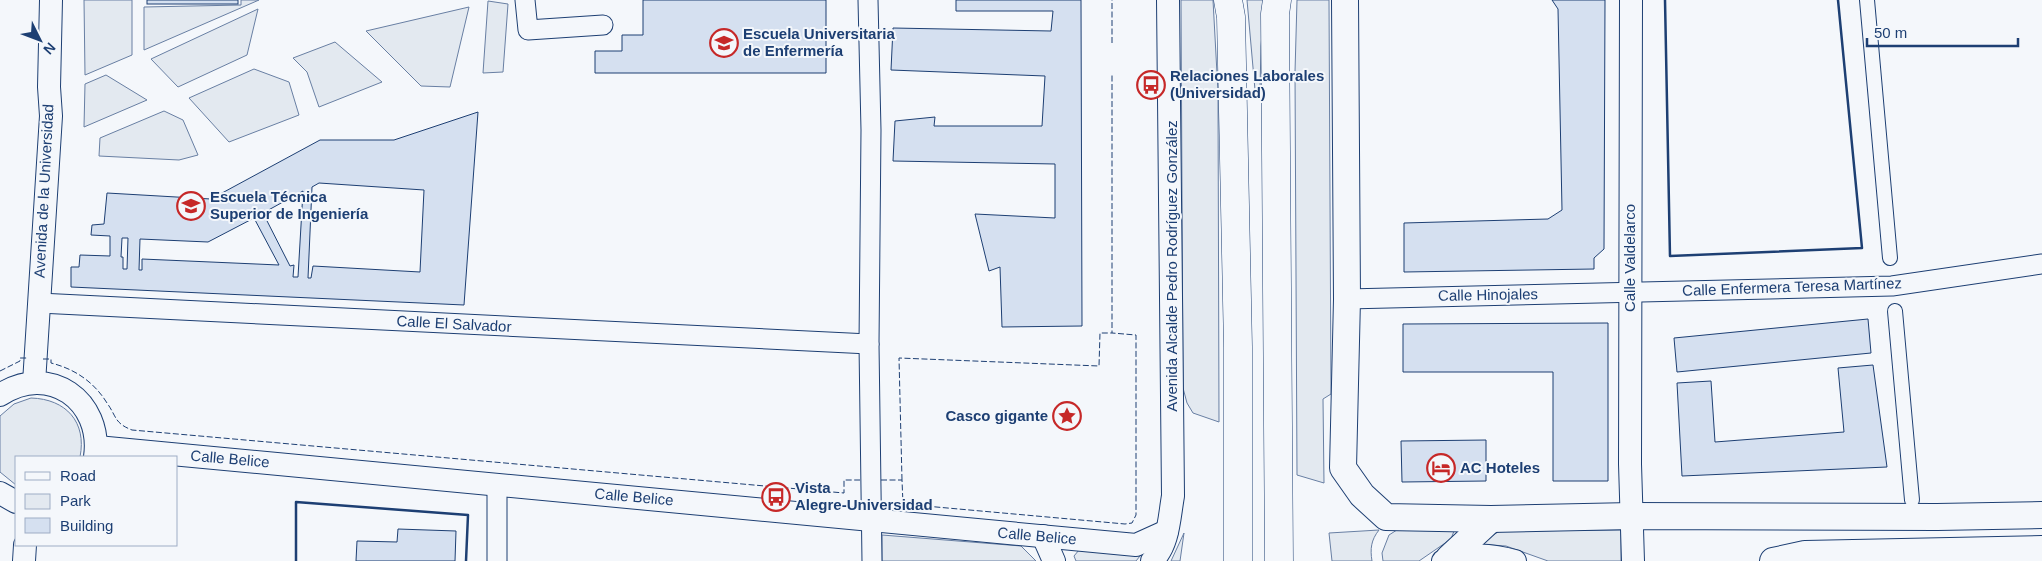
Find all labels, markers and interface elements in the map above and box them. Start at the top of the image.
north arrow [15,15,65,65]
scale bar [1867,15,2018,47]
text: 50 m [1874,24,1907,41]
place label: Escuela Universitaria de Enfermería [743,25,895,59]
school or university icon: Escuela Universitaria de Enfermería [709,28,739,58]
text: N [40,40,59,58]
place label: Relaciones Laborales (Universidad) [1170,67,1324,101]
bus stop icon: Relaciones Laborales (Universidad) [1136,70,1166,100]
street label: Avenida de la Universidad [30,104,57,278]
street label: Avenida Alcalde Pedro Rodríguez González [1163,120,1180,412]
place label: Escuela Técnica Superior de Ingeniería [210,188,369,222]
school or university icon: Escuela Técnica Superior de Ingeniería [176,191,206,221]
street label: Calle Valdelarco [1621,204,1638,312]
street label: Calle Enfermera Teresa Martínez [1682,274,1902,299]
street label: Calle Hinojales [1438,285,1538,304]
street label: Calle El Salvador [396,312,512,335]
place icon: Casco gigante [1052,401,1082,431]
place label: Casco gigante [945,407,1048,424]
street label: Calle Belice [190,447,270,470]
hotel icon: AC Hoteles [1426,453,1456,483]
legend [15,456,178,546]
place label: AC Hoteles [1460,459,1540,476]
text: Road [60,467,96,484]
place label: Vista Alegre-Universidad [795,479,933,513]
bus stop icon: Vista Alegre-Universidad [761,482,791,512]
street label: Calle Belice [594,485,674,508]
text: Park [60,492,91,509]
text: Building [60,517,113,534]
street label: Calle Belice [997,524,1077,547]

